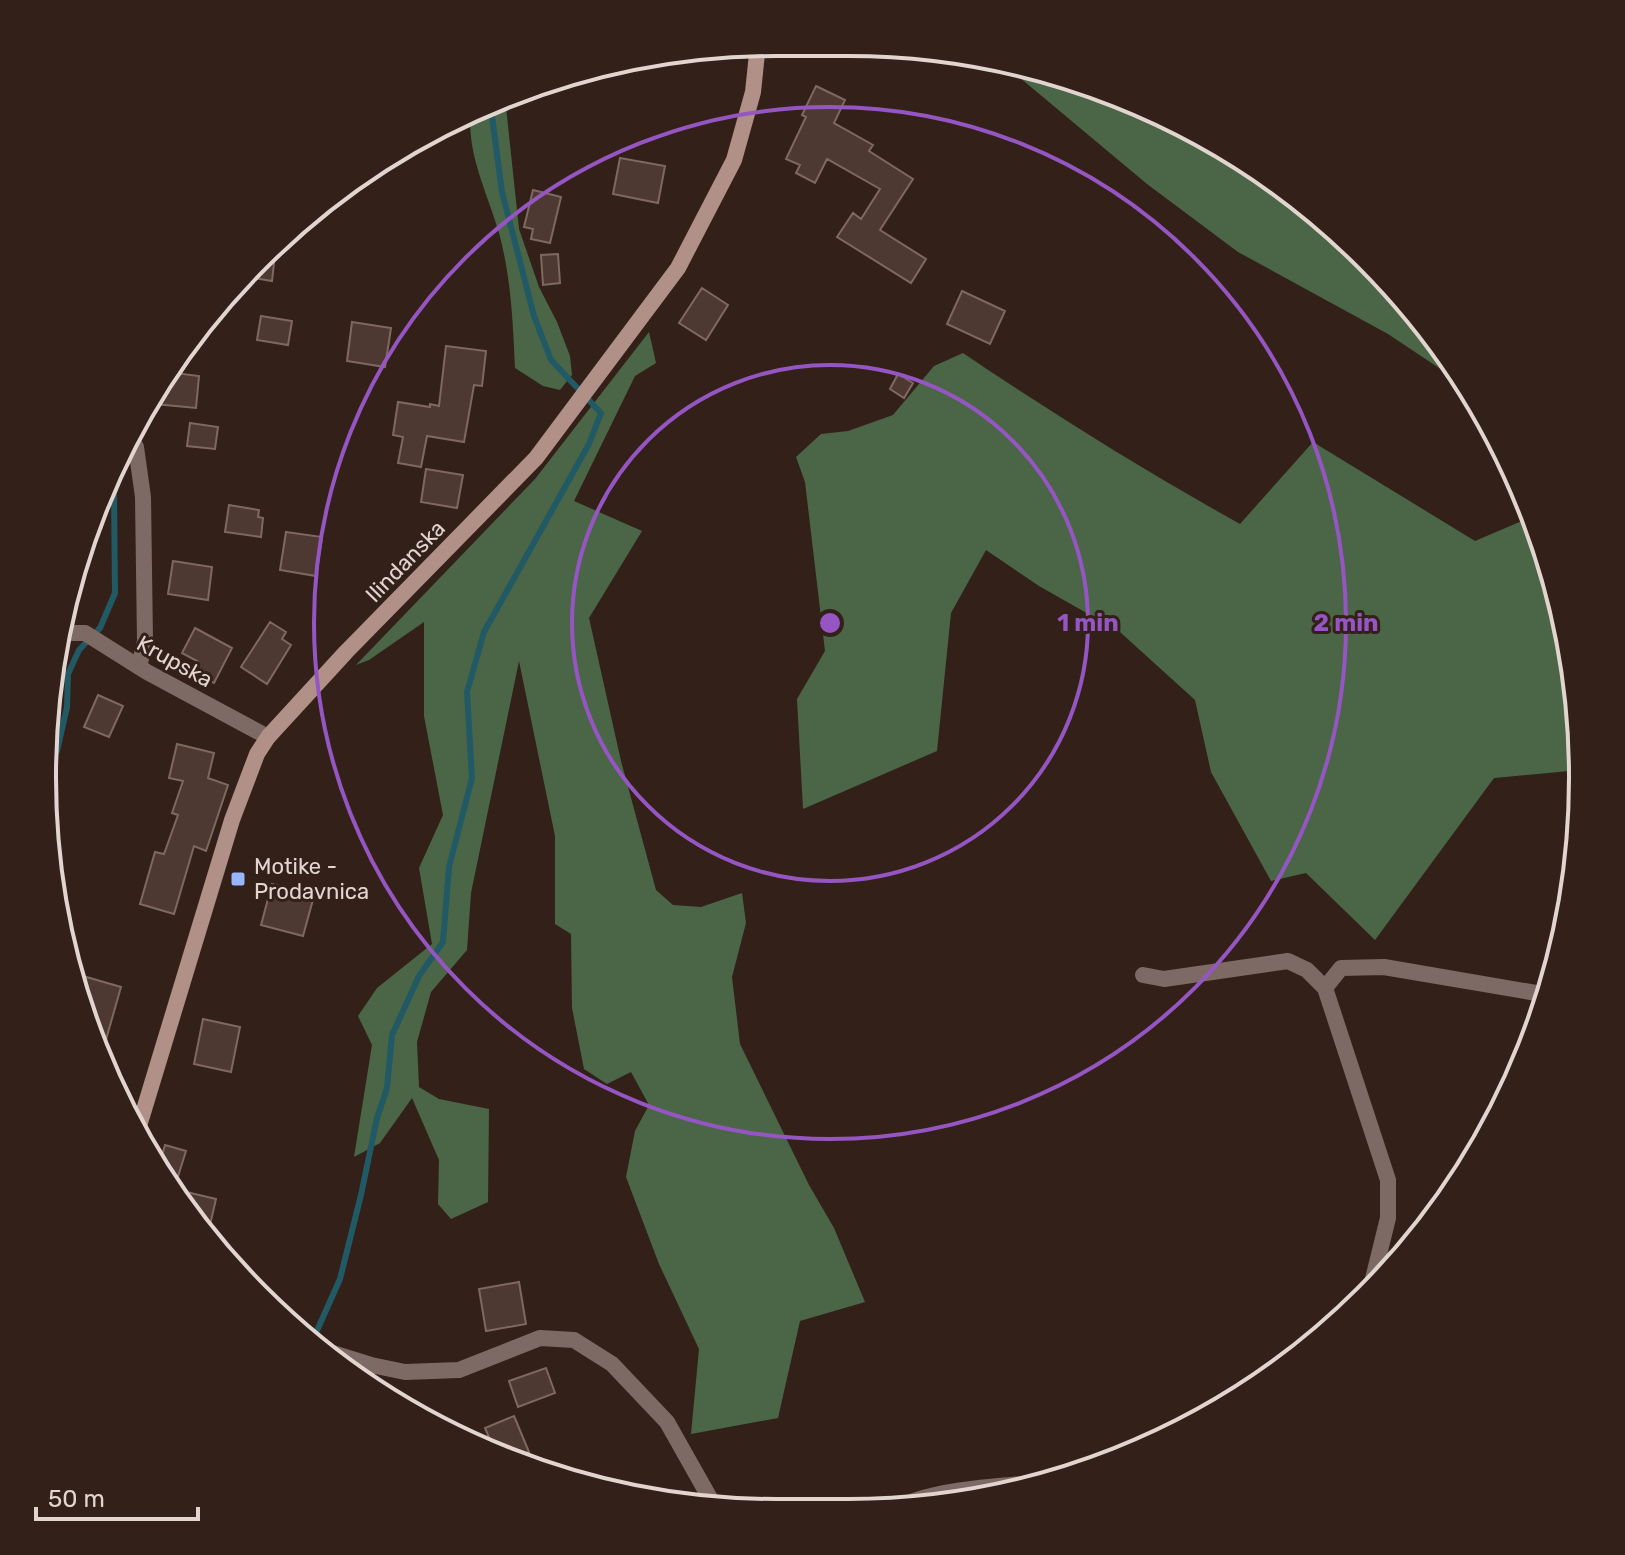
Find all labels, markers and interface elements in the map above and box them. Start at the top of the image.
street label: Ilindanska [360,515,451,608]
centre of rings [816,609,844,637]
text: 1 min [1057,609,1119,637]
text: 2 min [1314,609,1379,637]
street label: Krupska [132,630,217,693]
place label: Motike - Prodavnica [254,853,369,905]
marker: Motike - Prodavnica [229,870,247,888]
scale bar [36,1471,198,1521]
text: 50 m [48,1485,105,1513]

